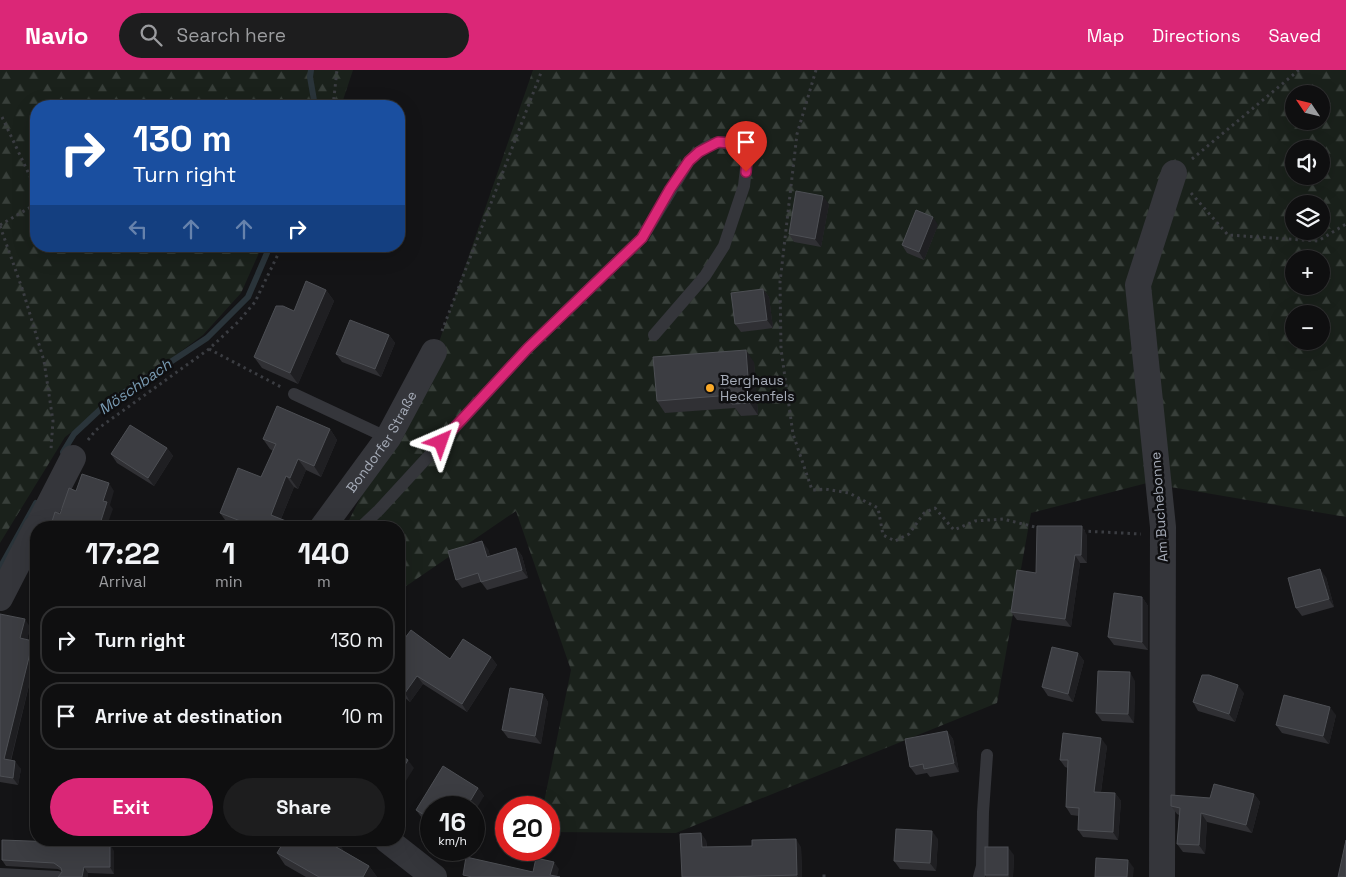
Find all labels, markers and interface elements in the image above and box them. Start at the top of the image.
search box [119,13,469,58]
text: Navio [25,20,89,51]
icon: search [137,21,165,49]
text: Search here [177,23,286,48]
text: Map [1087,24,1124,47]
text: Directions [1152,24,1241,47]
text: Saved [1269,24,1321,47]
north arrow [1285,85,1330,130]
map controls [1285,85,1330,350]
text: 130 m [133,117,232,161]
icon: right [50,120,115,185]
pin [725,121,767,172]
icon: arrive [732,128,760,156]
button: sound [1285,140,1330,185]
text: Turn right [133,160,236,188]
button: layers [1285,195,1330,240]
icon: left [124,215,152,243]
icon: ahead [177,215,205,243]
icon: ahead [230,215,258,243]
icon: right [283,215,311,243]
button: + [1285,250,1330,295]
button: − [1285,305,1330,350]
water label: Möschbach [95,354,175,419]
place label: Berghaus Heckenfels [720,371,795,405]
marker: Berghaus Heckenfels [704,382,716,394]
street label: Bondorfer Straße [342,388,421,496]
position arrow [414,415,466,467]
street label: Am Buchebonne [1146,451,1172,563]
text: 17:22 [85,534,160,573]
text: 1 [222,534,236,573]
text: 140 [298,534,350,573]
text: Arrival [99,571,146,592]
text: min [215,571,243,592]
text: m [317,571,331,592]
icon: right [52,626,80,654]
text: Turn right [95,628,185,653]
text: 130 m [330,628,383,653]
icon: arrive [52,702,80,730]
text: Arrive at destination [95,704,283,729]
text: 10 m [342,704,383,729]
button: Exit [50,778,213,836]
button: Share [223,778,385,836]
speed limit sign: 20 [495,796,560,861]
text: 16 [439,806,466,838]
text: km/h [438,833,467,849]

